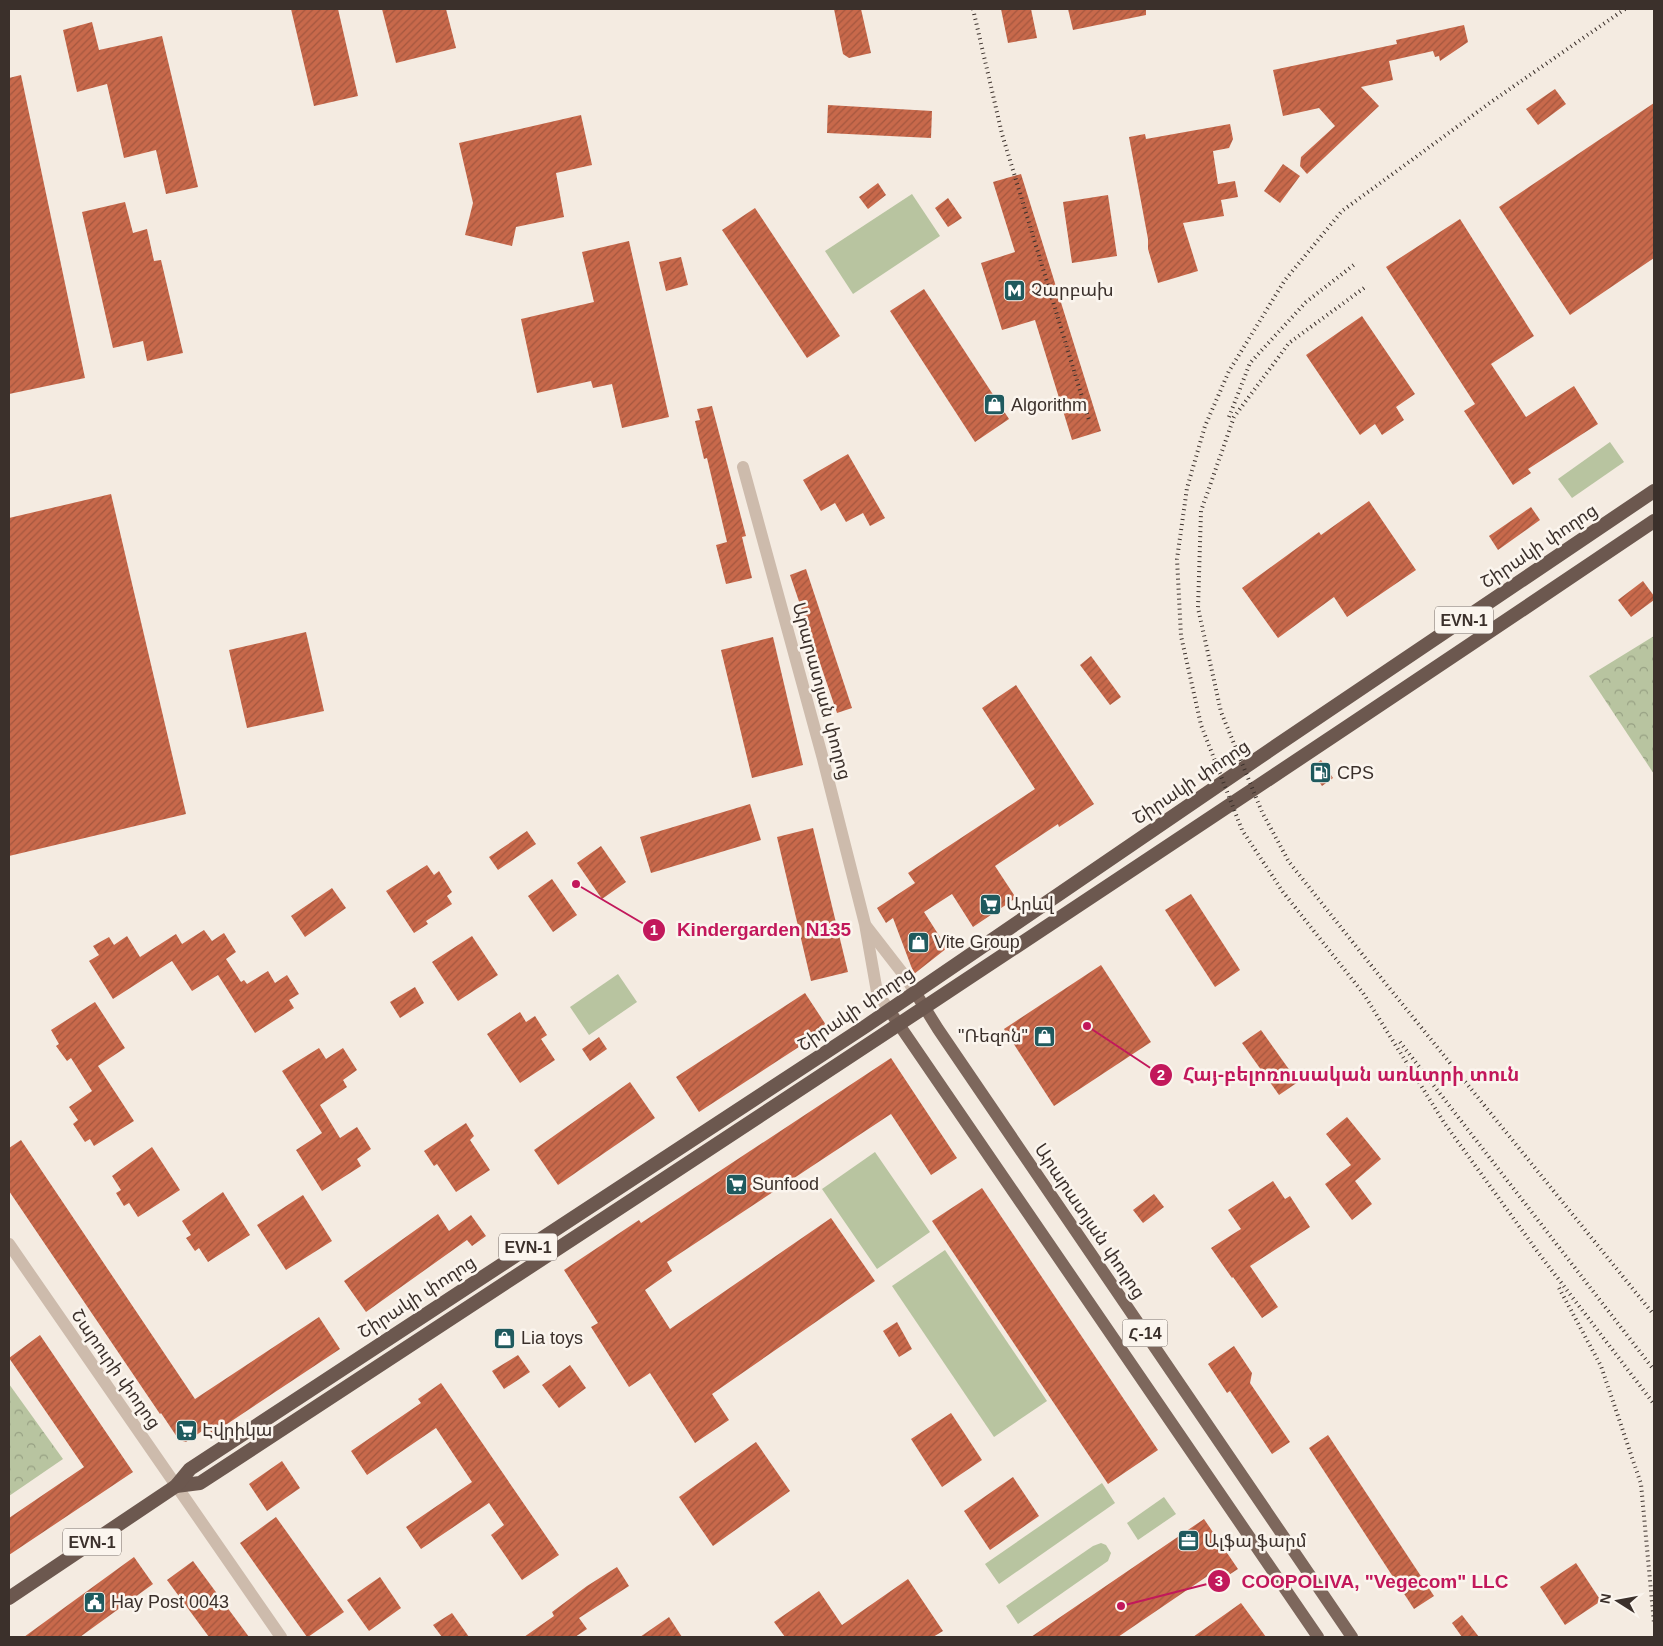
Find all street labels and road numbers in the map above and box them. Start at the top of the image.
street label: Շիրակի փողոց [1477,500,1601,592]
street label: Արարատյան փողոց [789,600,855,782]
road number: EVN-1 [1435,606,1493,634]
street label: Շիրակի փողոց [1129,736,1253,828]
street label: Շիրակի փողոց [794,963,918,1055]
street label: Արարատյան փողոց [1031,1140,1149,1302]
road number: EVN-1 [499,1234,557,1260]
street label: Շիրակի փողոց [355,1252,479,1342]
street label: Շարուրի փողոց [67,1305,165,1433]
road number: Հ-14 [1122,1320,1168,1346]
road number: EVN-1 [63,1528,121,1555]

